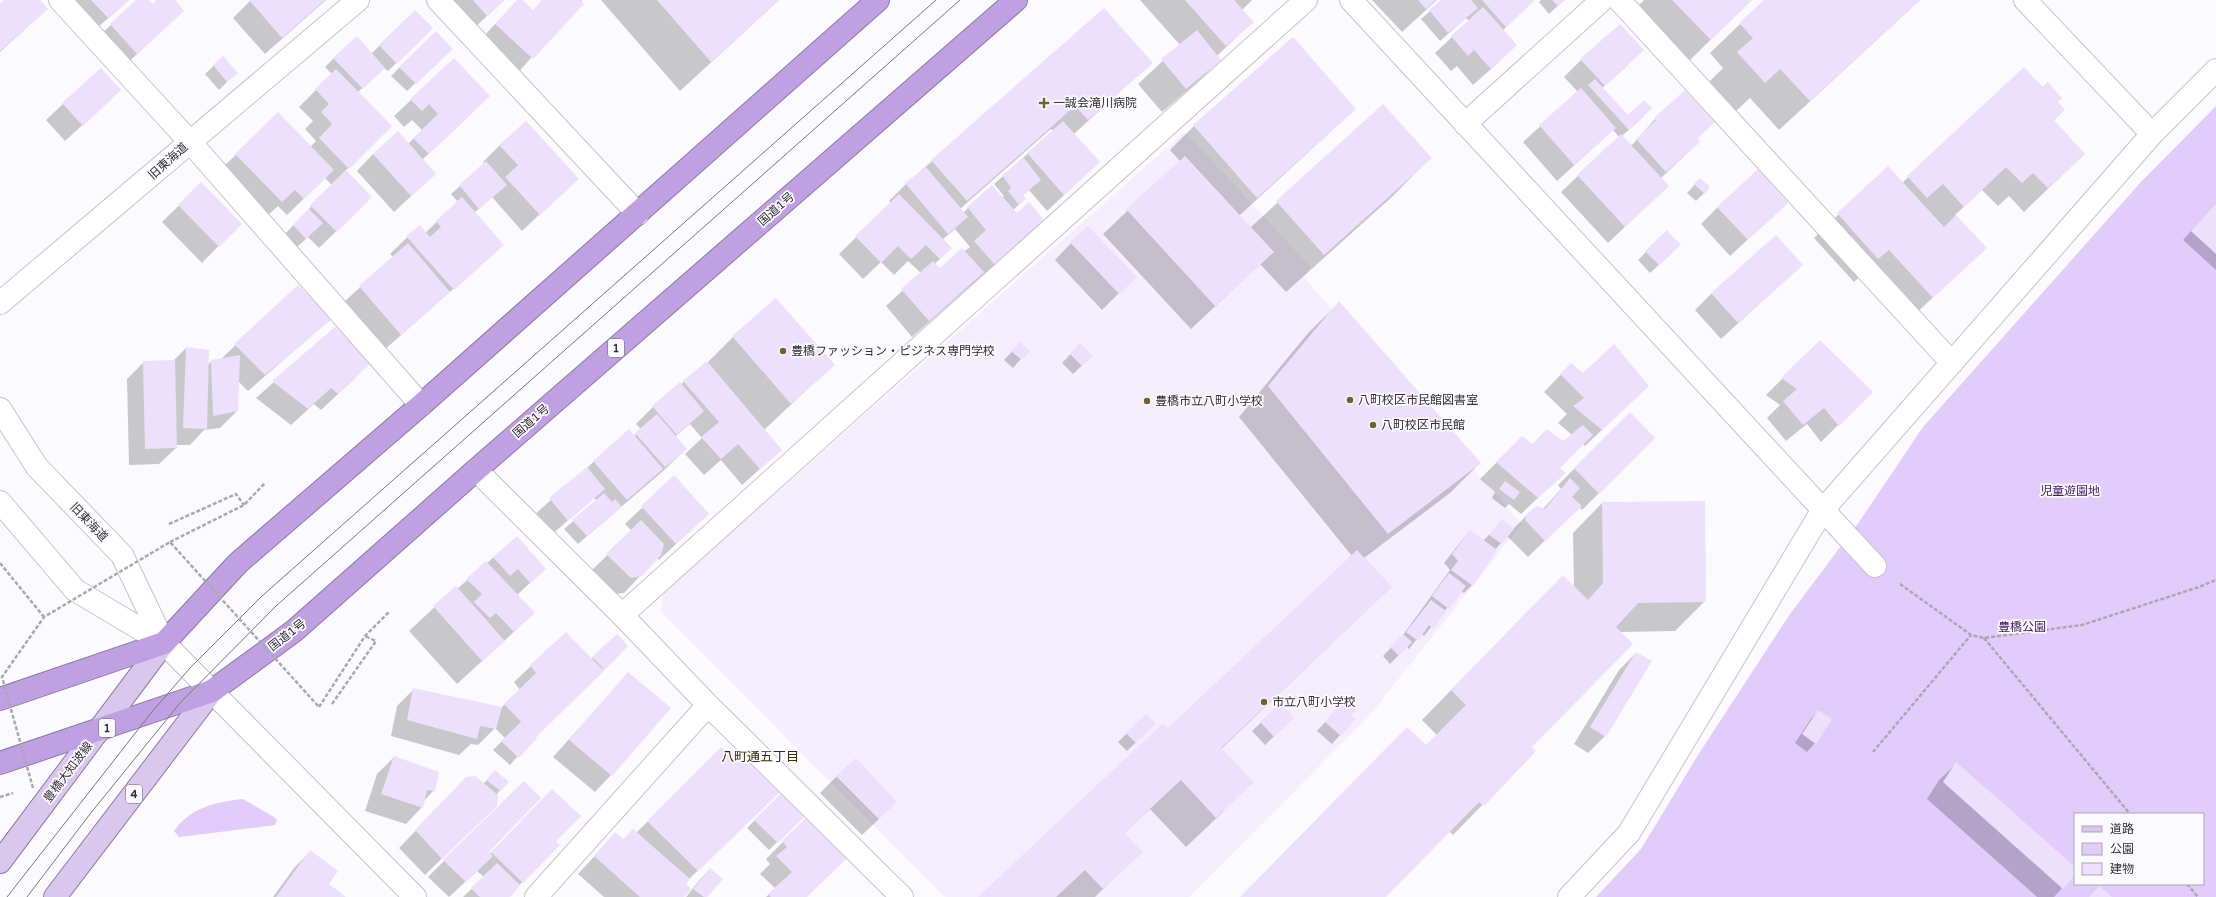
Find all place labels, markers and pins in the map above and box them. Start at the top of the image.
place label: 一誠会滝川病院 [1053,96,1137,110]
marker: 一誠会滝川病院 [1038,97,1050,109]
place label: 豊橋ファッション・ビジネス専門学校 [791,344,995,358]
marker: 豊橋ファッション・ビジネス専門学校 [778,346,788,356]
place label: 八町校区市民館図書室 [1358,393,1478,407]
place label: 豊橋市立八町小学校 [1155,394,1263,408]
marker: 八町校区市民館図書室 [1345,395,1355,405]
marker: 豊橋市立八町小学校 [1142,396,1152,406]
place label: 八町校区市民館 [1381,418,1465,432]
marker: 八町校区市民館 [1368,420,1378,430]
place label: 市立八町小学校 [1272,695,1356,709]
marker: 市立八町小学校 [1259,697,1269,707]

